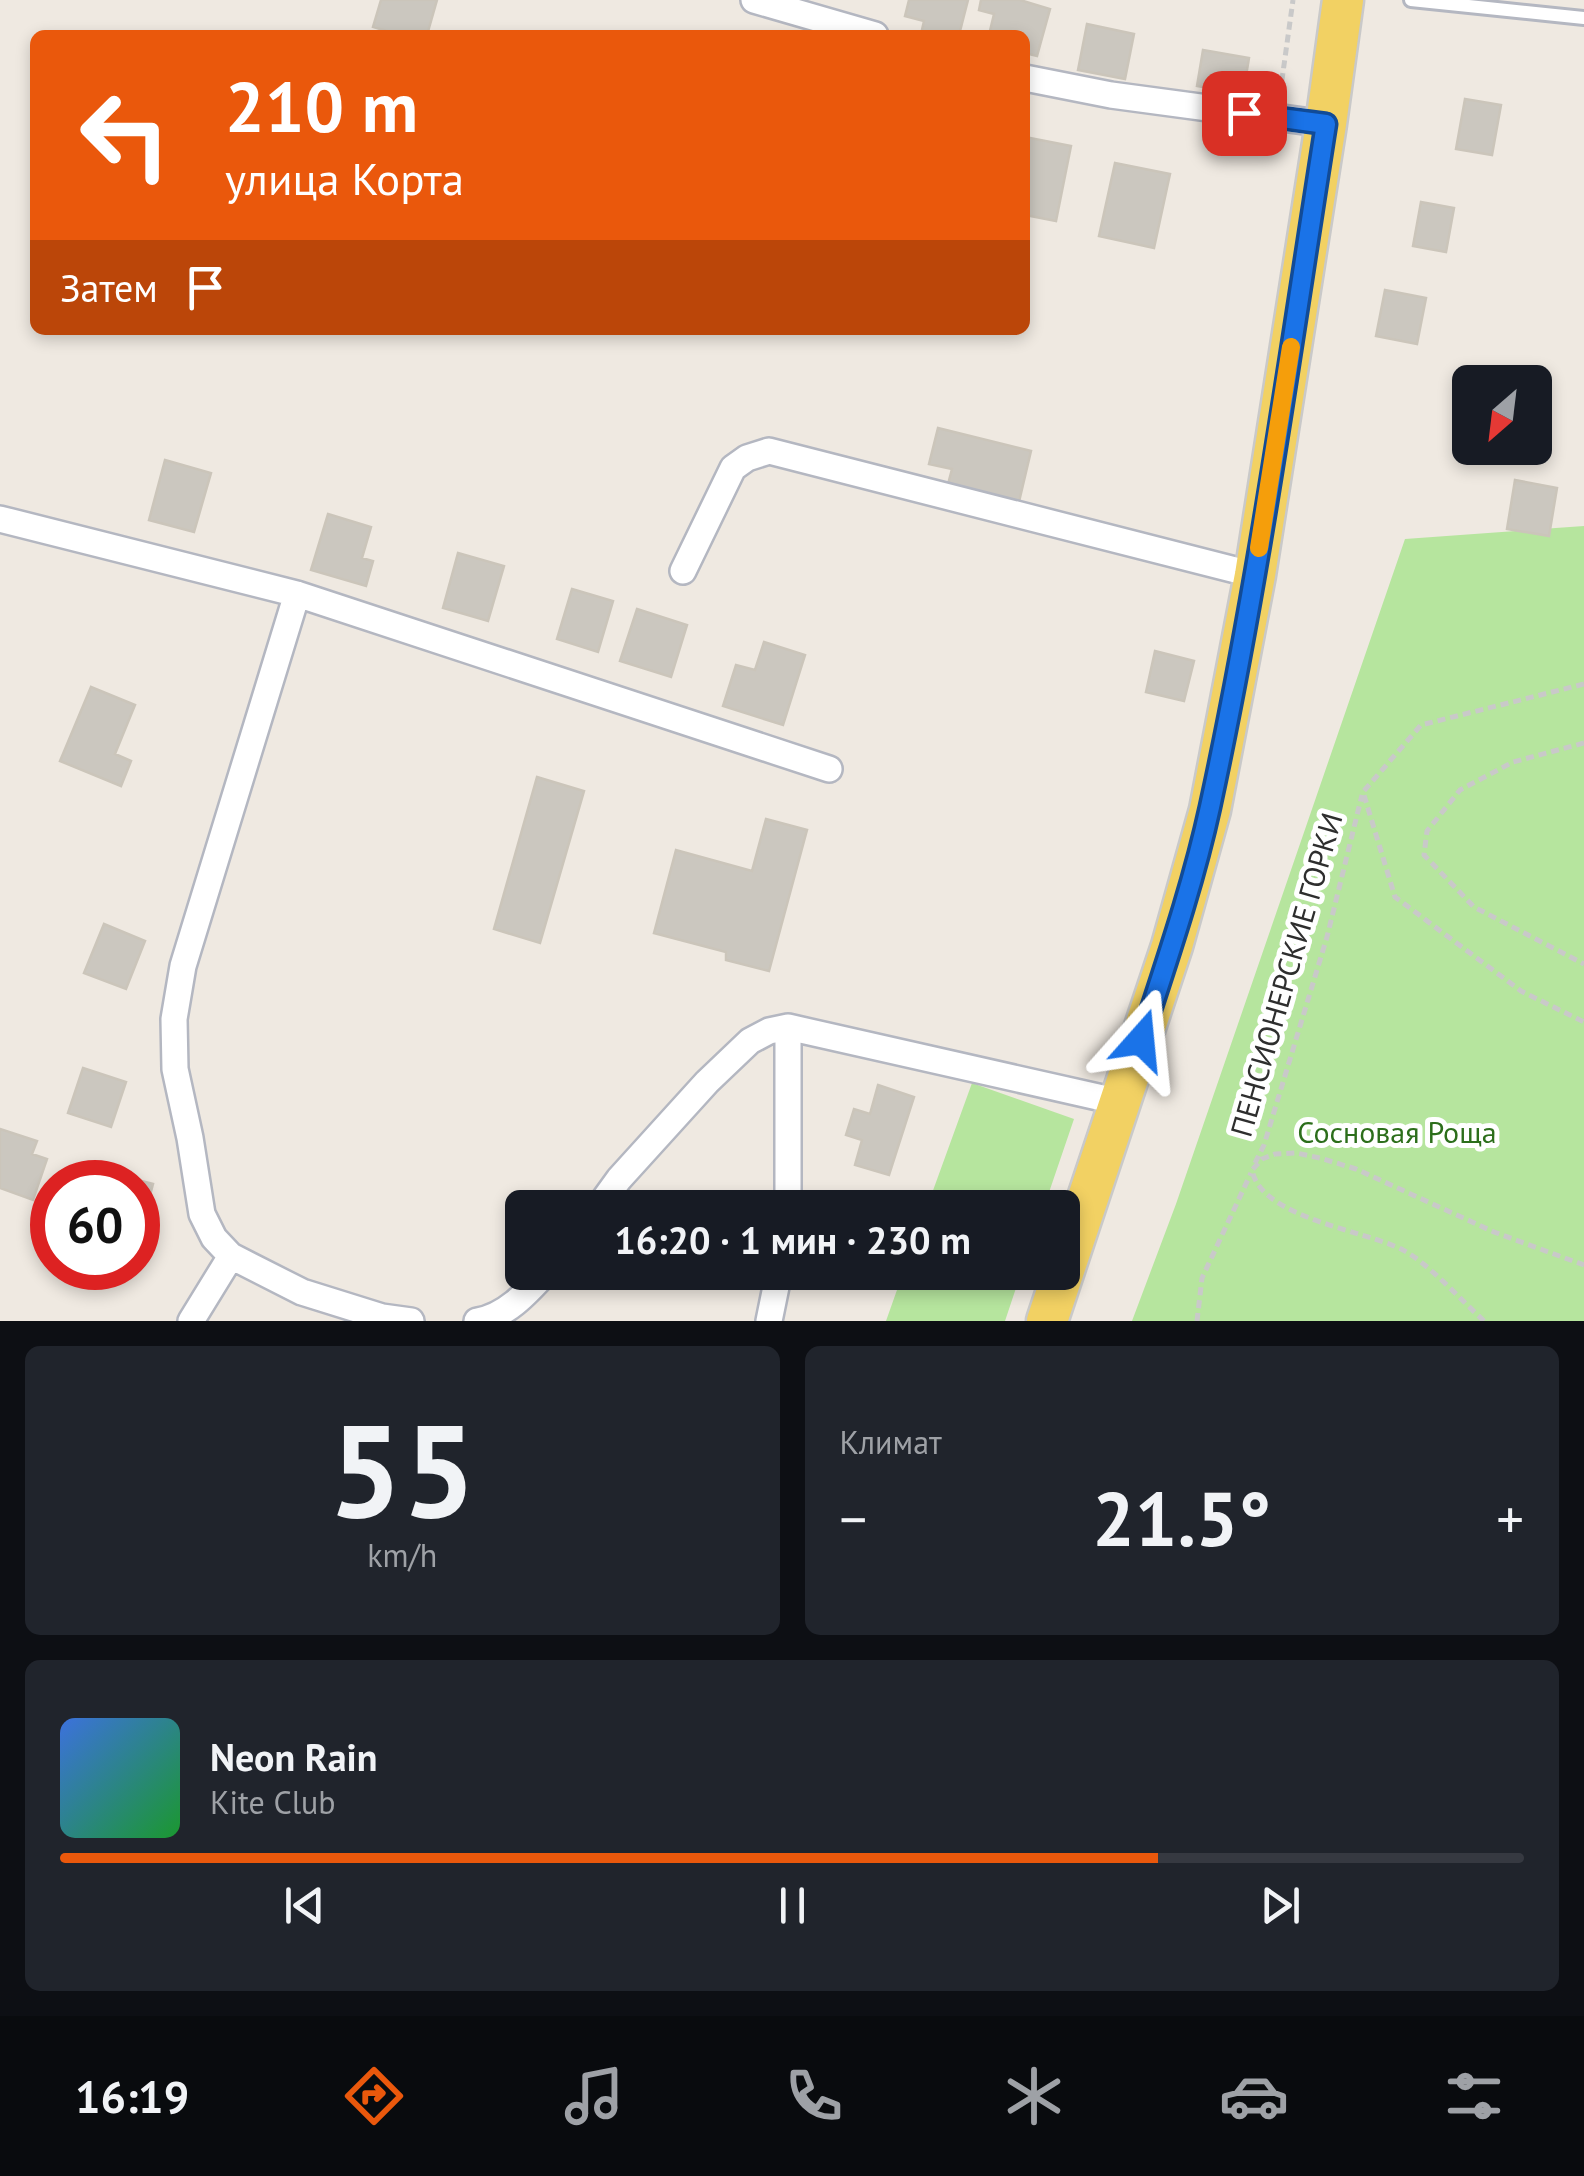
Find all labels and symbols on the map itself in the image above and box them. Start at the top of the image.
pin [1202,71,1287,156]
north arrow [1452,365,1552,465]
street label: ПЕНСИОНЕРСКИЕ ГОРКИ [1221,808,1350,1141]
position arrow [1089,988,1193,1092]
park label: Сосновая Роща [1297,1112,1497,1151]
speed limit sign: 60 [30,1160,160,1290]

